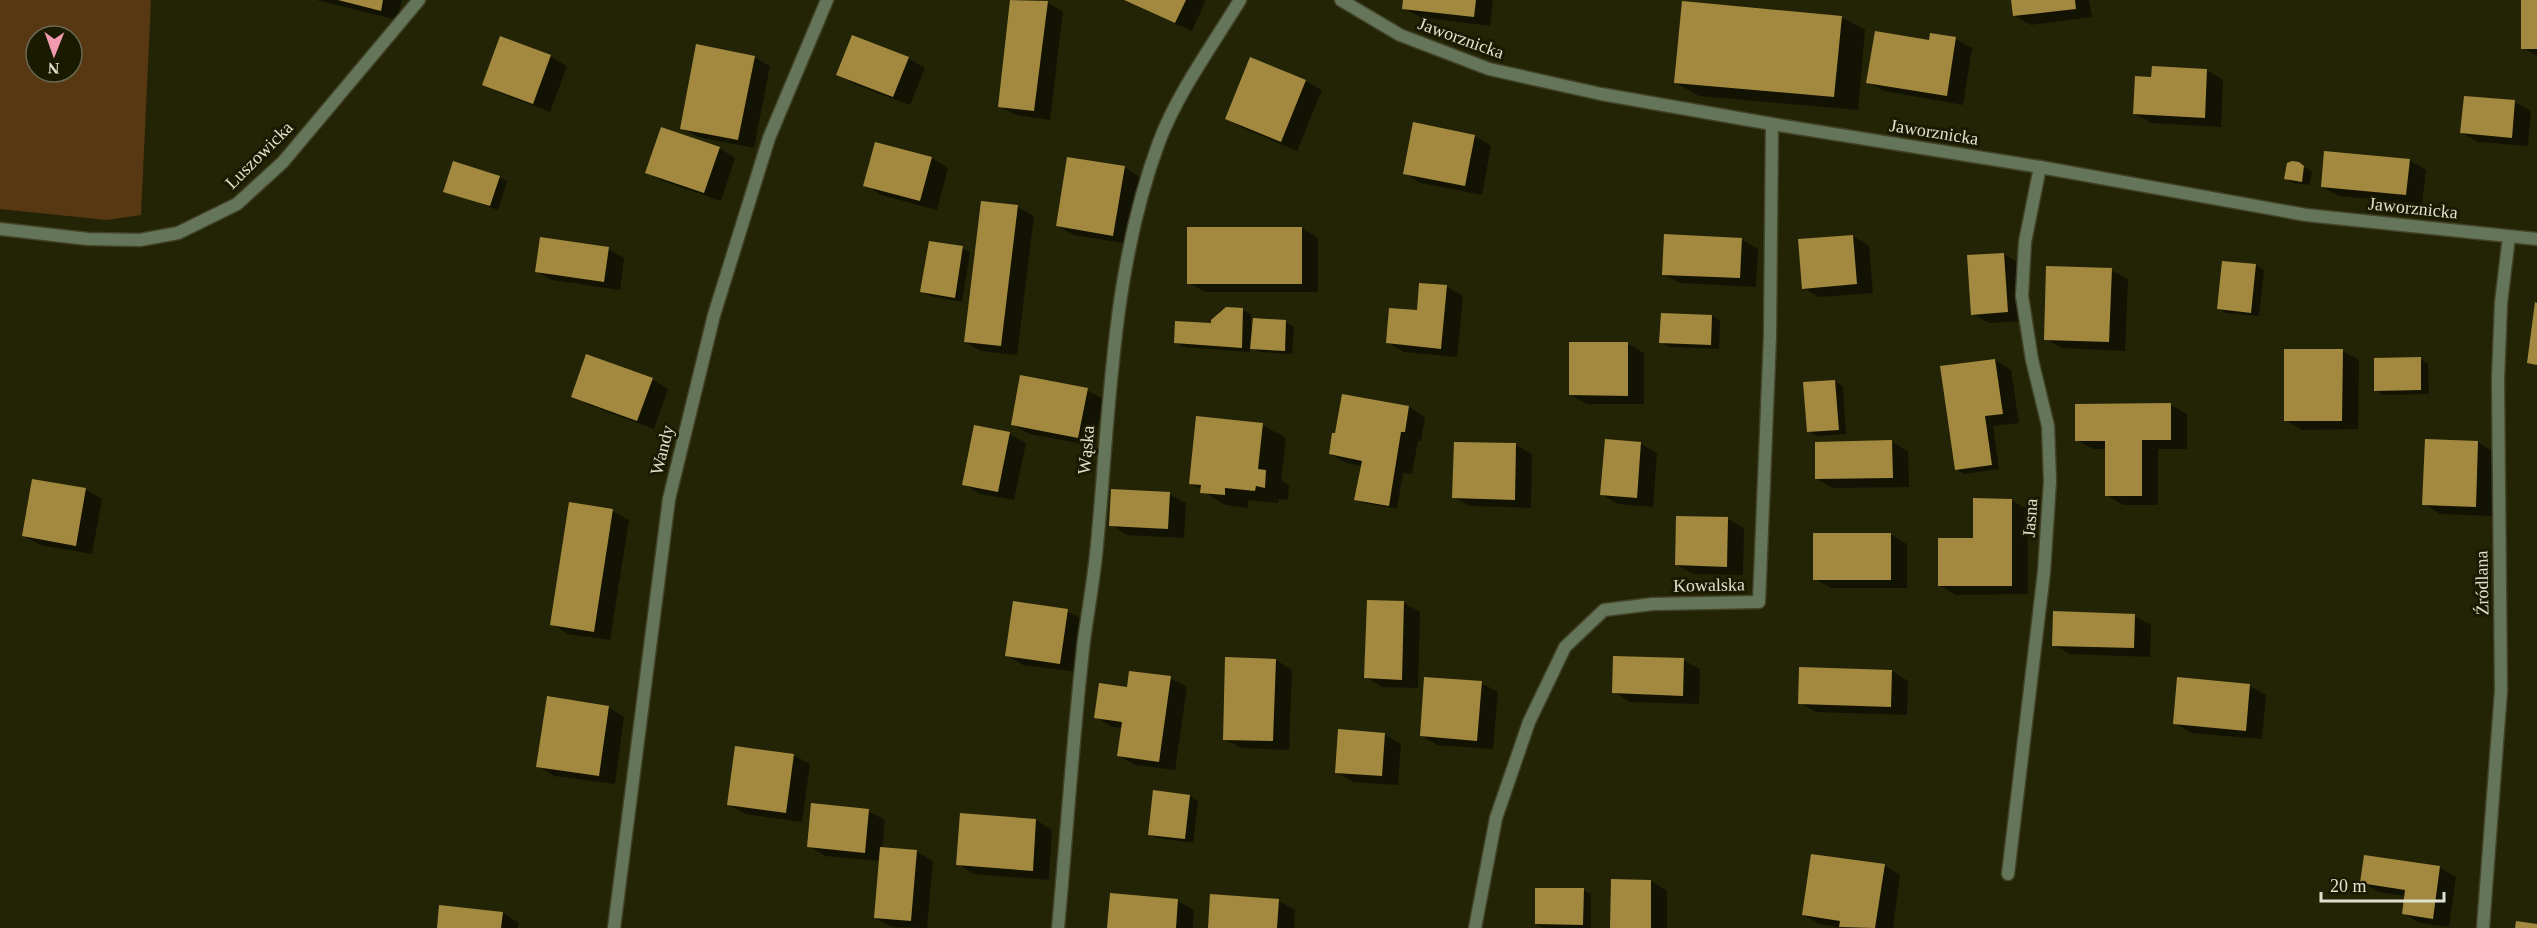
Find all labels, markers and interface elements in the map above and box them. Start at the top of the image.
street label: Jaworznicka [1415,13,1507,63]
north arrow [24,24,84,84]
text: N [47,60,60,77]
street label: Jaworznicka [1888,115,1980,149]
street label: Luszowicka [221,117,297,193]
street label: Jaworznicka [2367,193,2459,223]
street label: Wandy [646,423,678,477]
street label: Wąska [1074,425,1098,475]
street label: Jasna [2019,498,2041,538]
street label: Źródlana [2470,550,2493,616]
street label: Kowalska [1673,574,1745,596]
scale bar [2321,865,2444,903]
text: 20 m [2330,876,2367,896]

